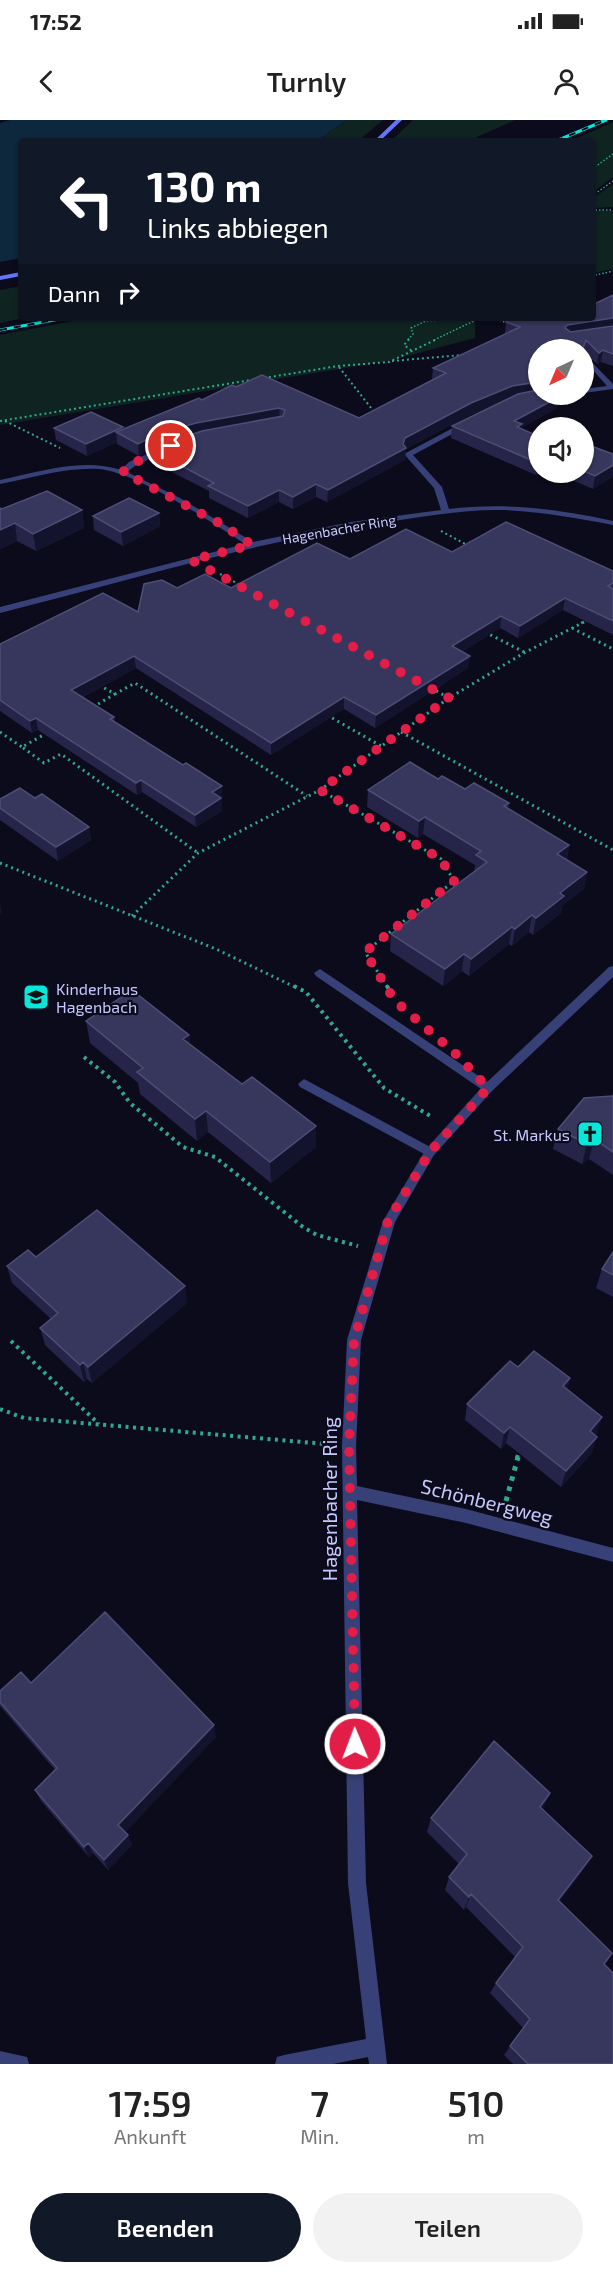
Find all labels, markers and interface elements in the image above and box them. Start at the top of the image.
text: 17:52 [30,8,82,34]
icon: back [30,65,63,98]
text: Turnly [267,65,346,97]
icon: person [550,65,583,98]
text: 130 m [147,160,262,210]
icon: left [48,162,126,240]
text: Links abbiegen [147,211,329,243]
icon: right [112,276,145,309]
text: Dann [48,280,100,306]
north arrow [528,339,594,405]
map controls [528,339,594,483]
button: sound [528,417,594,483]
pin [145,420,196,471]
icon: arrive [154,429,187,462]
street label: Hagenbacher Ring [281,511,397,547]
place label: Kinderhaus Hagenbach [56,979,138,1016]
school or university icon: Kinderhaus Hagenbach [21,982,51,1012]
church icon: St. Markus [575,1119,605,1149]
place label: St. Markus [493,1125,570,1144]
street label: Hagenbacher Ring [317,1417,341,1581]
street label: Schönbergweg [419,1473,555,1529]
position arrow [323,1712,387,1776]
text: 17:59 [109,2081,192,2124]
text: 7 [310,2081,329,2124]
text: 510 [448,2081,504,2124]
text: Ankunft [114,2124,186,2148]
text: Min. [300,2124,339,2148]
text: m [467,2124,485,2148]
button: Beenden [30,2193,301,2262]
button: Teilen [313,2193,583,2262]

